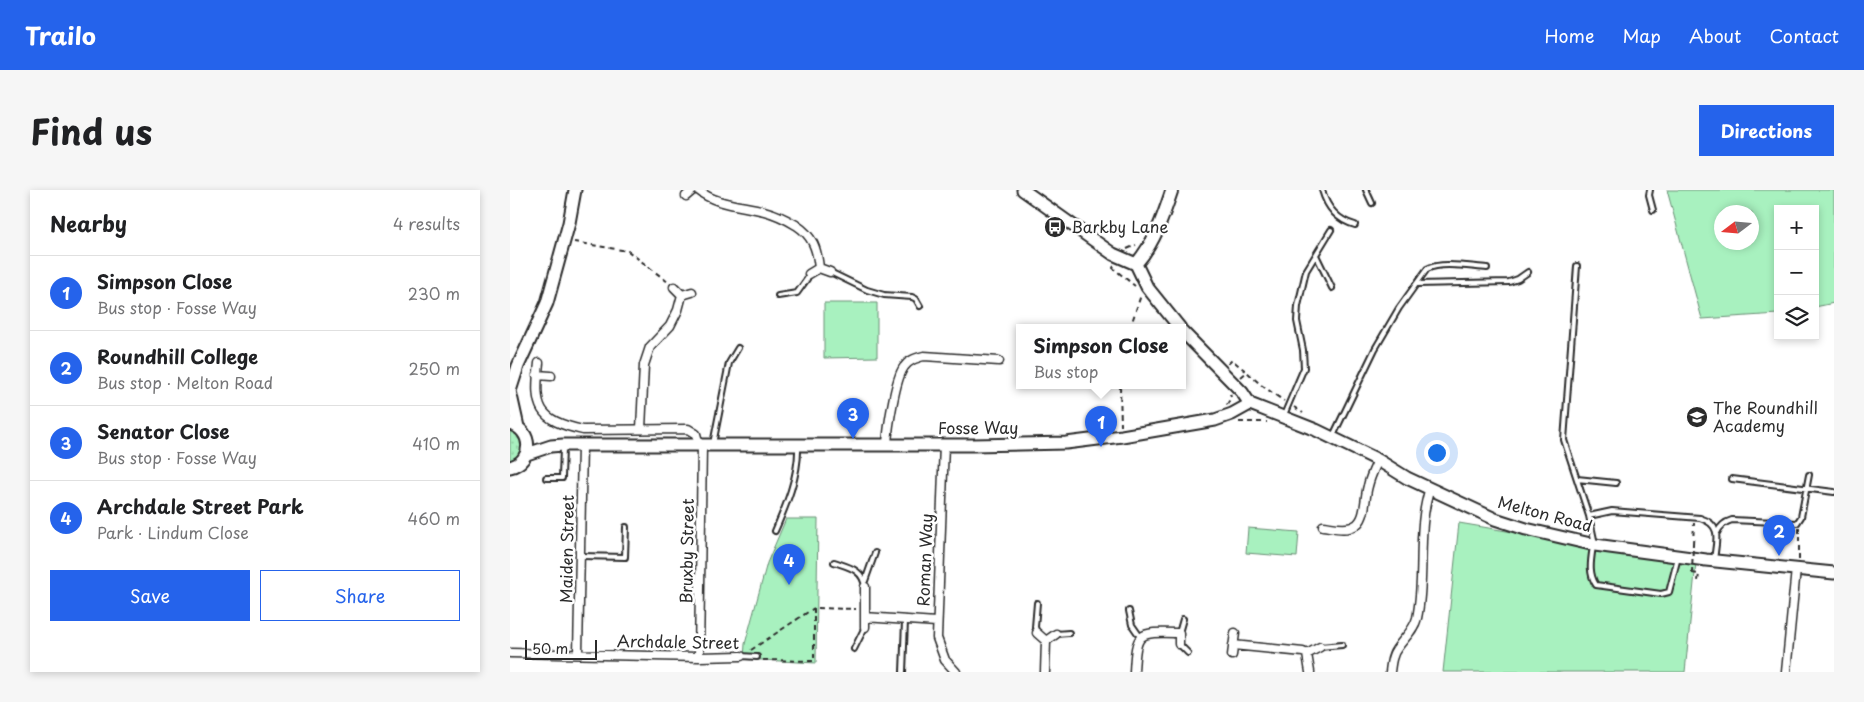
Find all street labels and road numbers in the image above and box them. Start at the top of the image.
street label: Fosse Way [938,415,1018,439]
street label: Melton Road [1495,489,1595,537]
street label: Maiden Street [553,494,579,603]
street label: Bruxby Street [673,498,699,604]
street label: Roman Way [910,513,938,607]
street label: Archdale Street [617,628,740,654]

